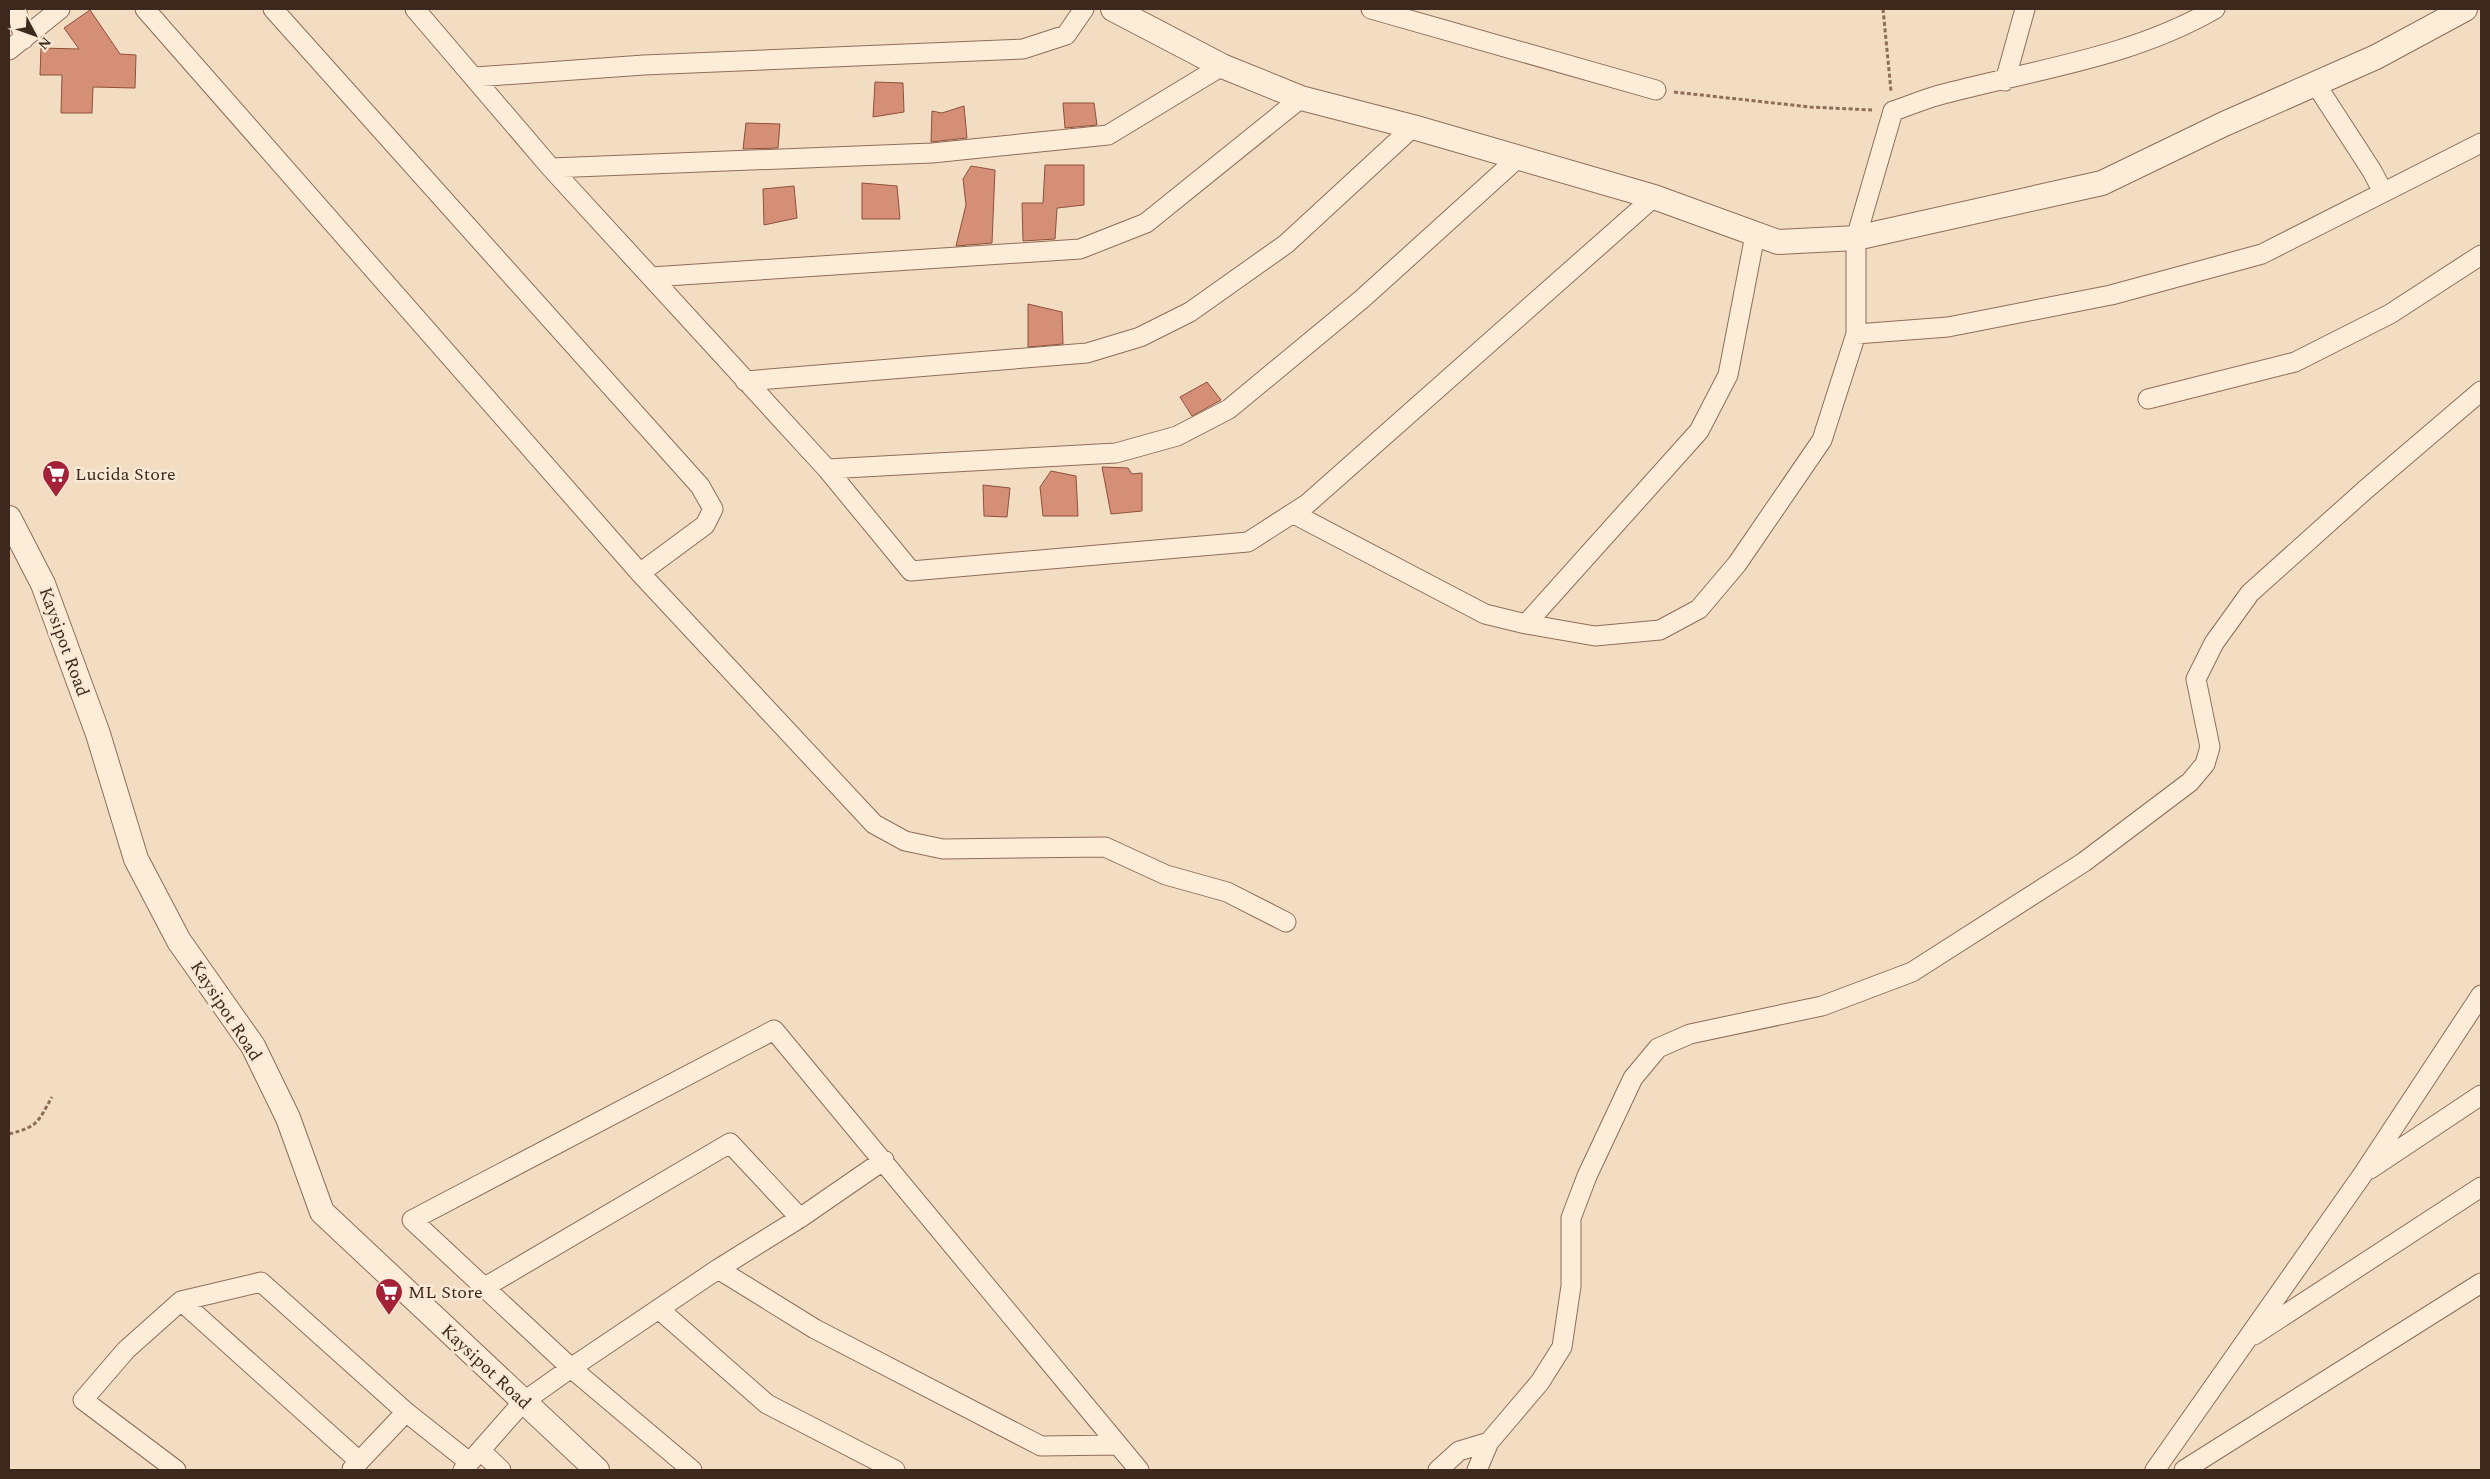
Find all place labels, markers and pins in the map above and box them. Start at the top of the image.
supermarket icon: Lucida Store [41,459,71,498]
place label: Lucida Store [75,461,176,488]
supermarket icon: ML Store [374,1277,404,1316]
place label: ML Store [408,1279,483,1306]

